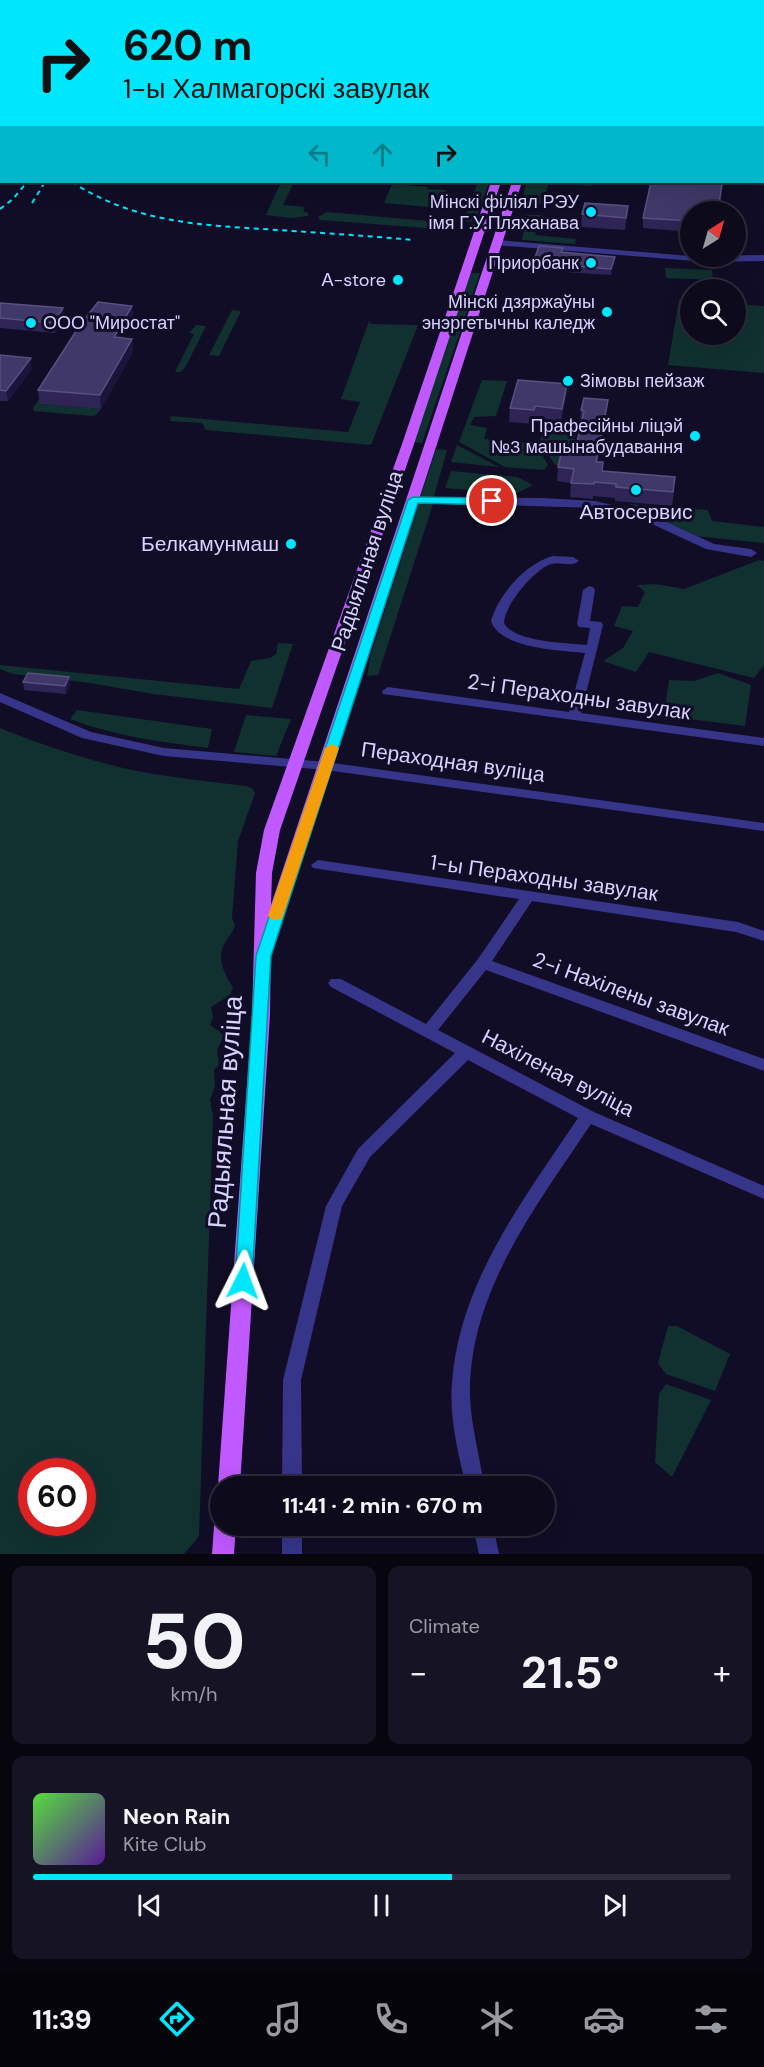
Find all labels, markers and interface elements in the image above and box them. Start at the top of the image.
text: 620 m [123,18,252,73]
icon: right [24,24,102,102]
text: 1-ы Халмагорскі завулак [123,71,429,106]
icon: left [303,138,336,171]
icon: ahead [366,138,399,171]
icon: right [429,138,462,171]
place label: Мінскі філіял РЭУ імя Г.У.Пляханава [428,190,580,235]
north arrow [680,201,746,267]
map controls [680,201,746,345]
marker: Мінскі філіял РЭУ імя Г.У.Пляханава [584,205,598,219]
place label: Приорбанк [488,251,579,275]
marker: Приорбанк [584,256,598,270]
place label: А-store [322,268,386,292]
marker: А-store [391,273,405,287]
button: search [680,279,746,345]
place label: Мінскі дзяржаўны энэргетычны каледж [422,290,595,335]
marker: Мінскі дзяржаўны энэргетычны каледж [600,305,614,319]
place label: ООО "Миростат" [43,311,180,335]
marker: ООО "Миростат" [24,316,38,330]
place label: Зімовы пейзаж [580,369,705,393]
marker: Зімовы пейзаж [561,374,575,388]
place label: Прафесійны ліцэй №3 машынабудавання [491,414,683,459]
marker: Прафесійны ліцэй №3 машынабудавання [688,429,702,443]
street label: Радыяльная вуліца [325,467,410,655]
pin [466,475,517,526]
marker: Автосервис [629,483,643,497]
icon: arrive [475,484,508,517]
place label: Автосервис [579,498,693,526]
place label: Белкамунмаш [141,530,279,558]
marker: Белкамунмаш [284,537,298,551]
street label: 2-і Пераходны завулак [466,667,693,727]
street label: Пераходная вуліца [359,735,547,789]
street label: 1-ы Пераходны завулак [428,848,661,908]
street label: 2-і Нахілены завулак [529,945,734,1043]
street label: Радыяльная вуліца [200,994,250,1230]
street label: Нахіленая вуліца [477,1022,639,1124]
position arrow [211,1249,275,1313]
speed limit sign: 60 [18,1458,96,1536]
text: 11:41 · 2 min · 670 m [282,1491,483,1520]
text: 50 [142,1591,246,1692]
text: Climate [409,1613,480,1639]
text: 21.5° [521,1643,619,1702]
text: − [409,1651,427,1694]
text: + [713,1651,731,1694]
text: km/h [170,1681,218,1707]
text: Neon Rain [123,1802,230,1831]
text: Kite Club [123,1831,207,1857]
icon: previous [133,1889,166,1922]
icon: pause [365,1889,398,1922]
icon: next [598,1889,631,1922]
icon: directions [156,1998,198,2040]
icon: music [263,1998,305,2040]
icon: phone [370,1998,412,2040]
icon: climate [476,1998,518,2040]
icon: car [583,1998,625,2040]
icon: filters [690,1998,732,2040]
text: 11:39 [32,2002,92,2037]

